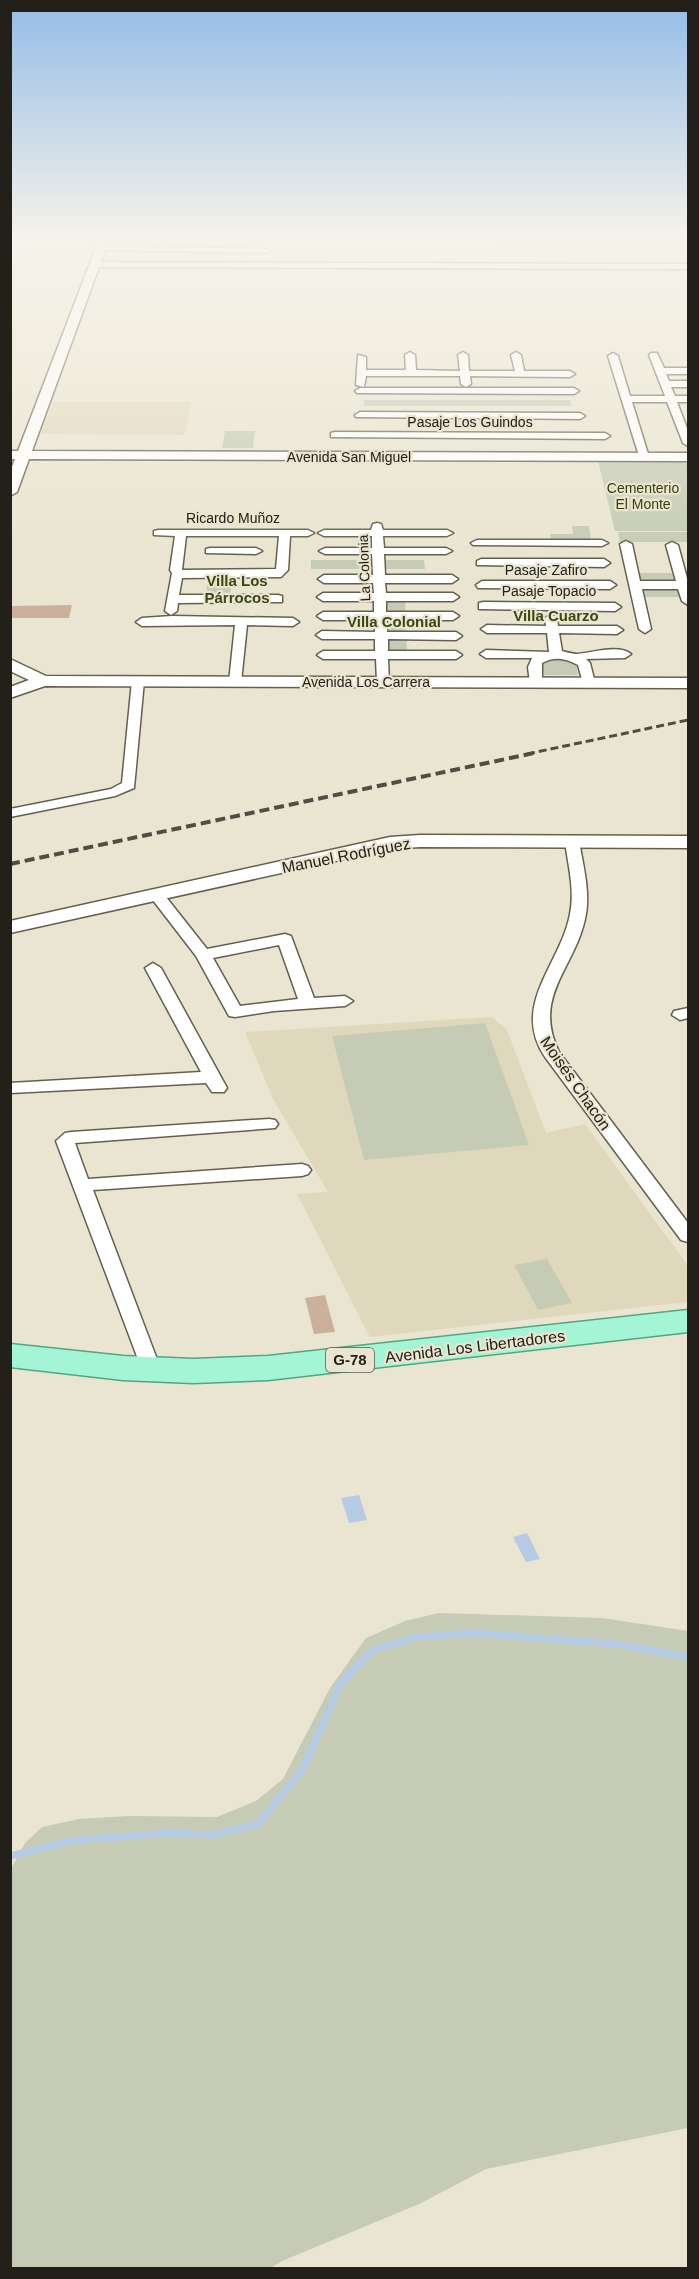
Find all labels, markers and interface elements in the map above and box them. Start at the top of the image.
street label: Pasaje Los Guindos [407,414,533,430]
street label: Avenida San Miguel [287,449,411,465]
park label: Cementerio El Monte [607,480,679,512]
street label: Ricardo Muñoz [186,510,280,526]
street label: La Colonia [355,534,373,602]
street label: Pasaje Zafiro [505,562,587,578]
district label: Villa Los Párrocos [204,572,270,606]
street label: Pasaje Topacio [502,583,597,599]
district label: Villa Cuarzo [513,607,599,624]
district label: Villa Colonial [347,613,441,630]
street label: Avenida Los Carrera [302,674,430,690]
street label: Manuel Rodríguez [280,835,412,876]
street label: Moisés Chacón [537,1033,614,1133]
street label: Avenida Los Libertadores [384,1327,566,1366]
road number: G-78 [326,1348,374,1372]

